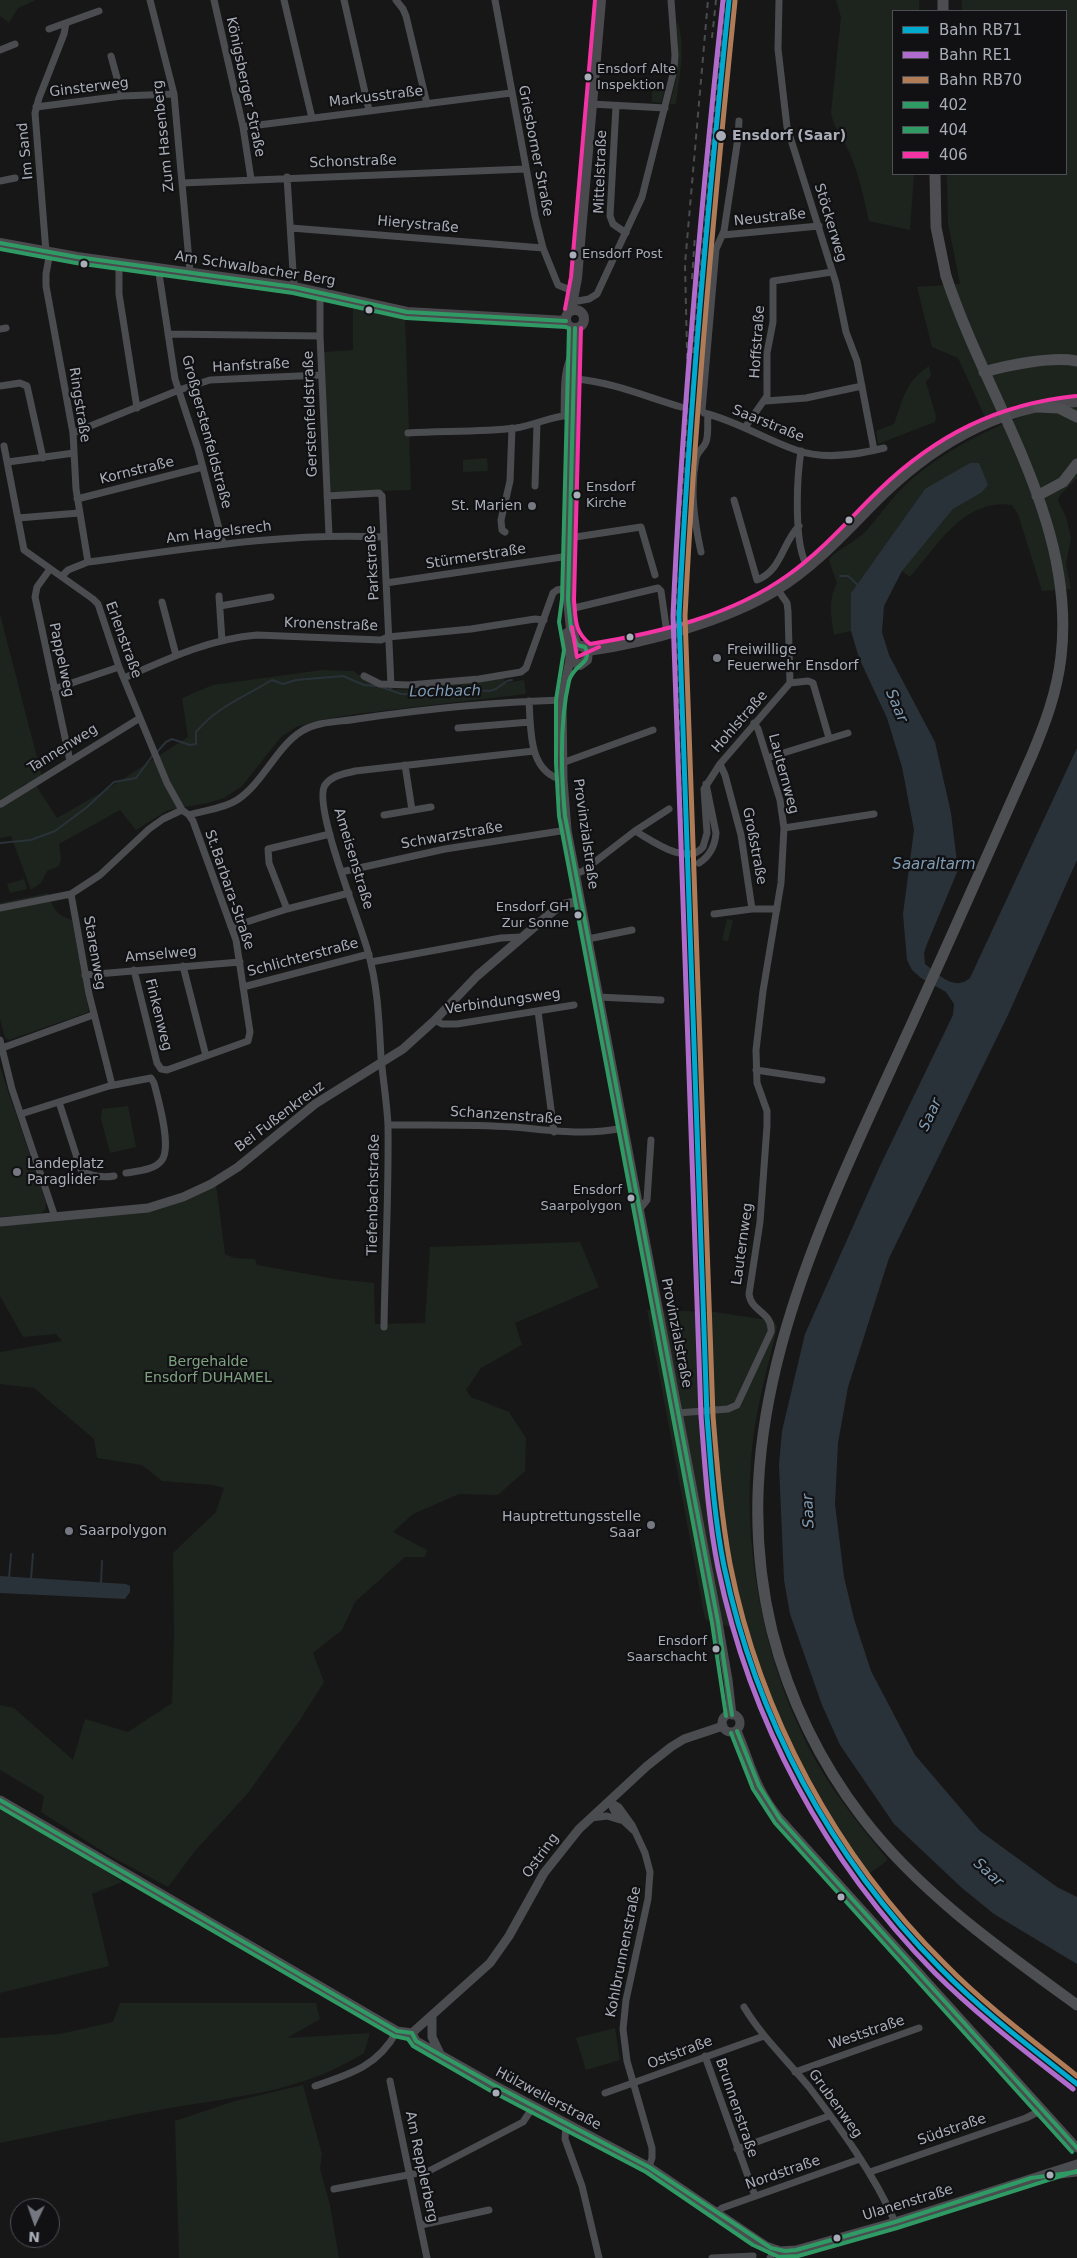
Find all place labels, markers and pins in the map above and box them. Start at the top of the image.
place label: Ensdorf Alte Inspektion [597,62,676,93]
marker: Ensdorf Alte Inspektion [583,72,593,82]
place label: Ensdorf (Saar) [732,128,846,144]
marker: Ensdorf (Saar) [714,129,728,143]
place label: Ensdorf Post [582,247,663,263]
marker: Ensdorf Post [568,250,578,260]
unlabelled marker [79,259,89,269]
unlabelled marker [364,305,374,315]
place label: Ensdorf Kirche [586,480,635,511]
marker: Ensdorf Kirche [572,490,582,500]
place label: St. Marien [451,498,522,514]
marker: St. Marien [526,500,538,512]
unlabelled marker [844,515,854,525]
unlabelled marker [625,632,635,642]
place label: Freiwillige Feuerwehr Ensdorf [727,642,858,674]
marker: Freiwillige Feuerwehr Ensdorf [711,652,723,664]
place label: Ensdorf GH Zur Sonne [496,900,569,931]
marker: Ensdorf GH Zur Sonne [573,910,583,920]
place label: Landeplatz Paraglider [27,1156,104,1188]
marker: Landeplatz Paraglider [11,1166,23,1178]
place label: Ensdorf Saarpolygon [541,1183,622,1214]
marker: Ensdorf Saarpolygon [626,1193,636,1203]
place label: Hauptrettungsstelle Saar [502,1509,641,1541]
marker: Hauptrettungsstelle Saar [645,1519,657,1531]
place label: Saarpolygon [79,1523,167,1539]
marker: Saarpolygon [63,1525,75,1537]
place label: Ensdorf Saarschacht [627,1634,707,1665]
marker: Ensdorf Saarschacht [711,1644,721,1654]
unlabelled marker [836,1892,846,1902]
unlabelled marker [491,2088,501,2098]
unlabelled marker [1045,2170,1055,2180]
unlabelled marker [832,2233,842,2243]

